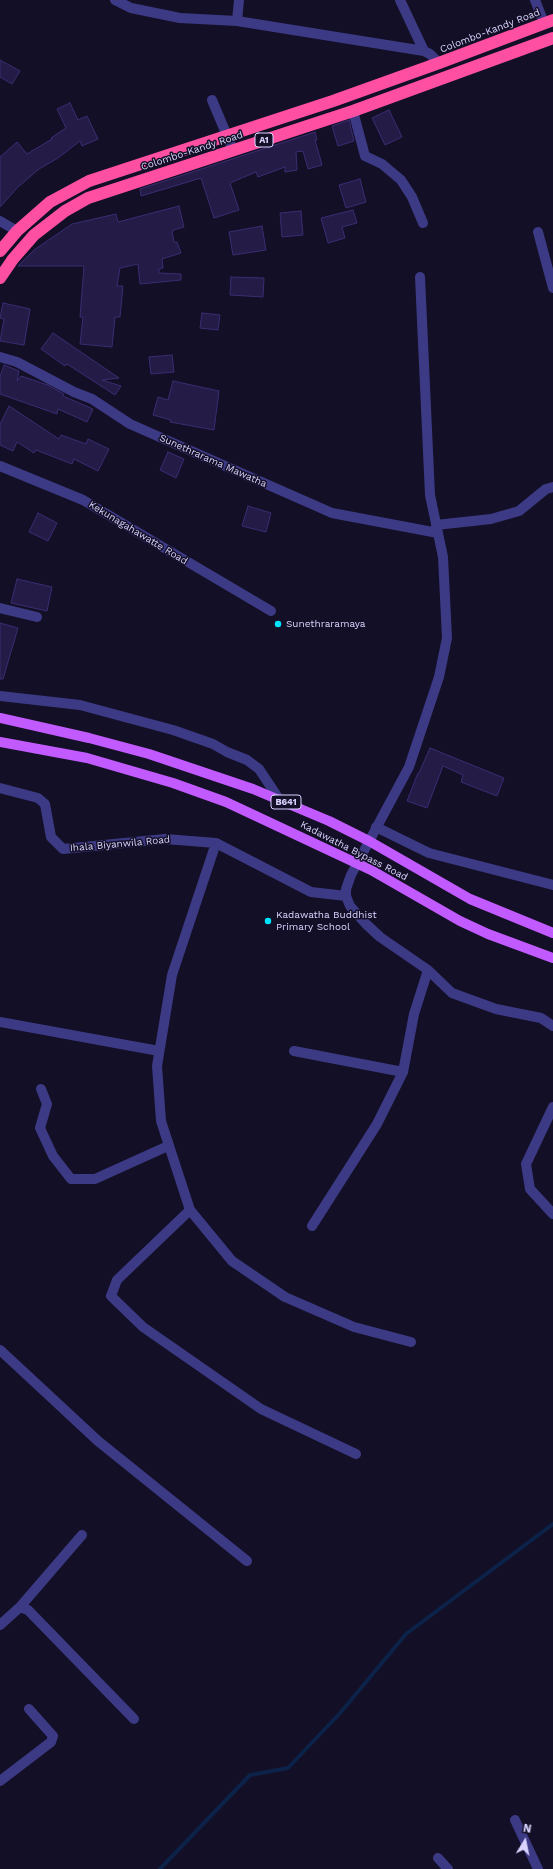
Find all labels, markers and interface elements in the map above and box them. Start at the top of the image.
street label: Colombo-Kandy Road [438,6,542,56]
street label: Colombo-Kandy Road [140,129,244,173]
road number: A1 [255,133,273,147]
street label: Sunethrarama Mawatha [157,432,269,490]
street label: Kekunagahawatte Road [86,499,190,567]
place label: Sunethraramaya [286,618,366,630]
marker: Sunethraramaya [273,619,283,629]
road number: B641 [271,795,301,809]
street label: Kadawatha Bypass Road [298,819,410,883]
street label: Ihala Biyanwila Road [69,834,171,854]
place label: Kadawatha Buddhist Primary School [276,909,377,932]
marker: Kadawatha Buddhist Primary School [263,916,273,926]
north arrow [505,1821,545,1861]
text: N [522,1822,532,1836]

